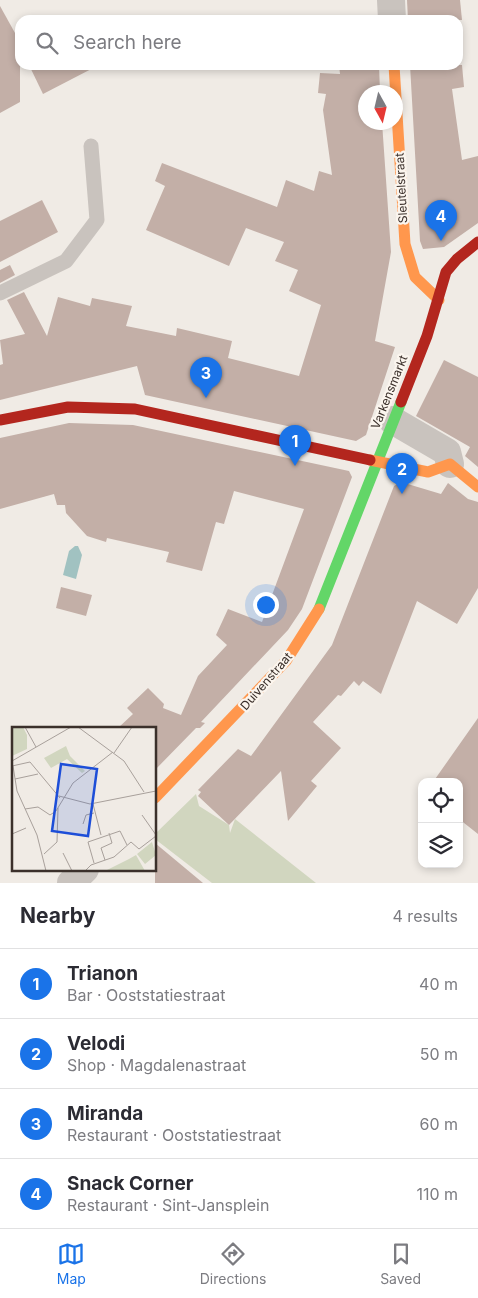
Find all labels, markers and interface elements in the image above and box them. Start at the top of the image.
search box [15,15,463,70]
icon: search [33,29,61,57]
text: Search here [73,31,182,54]
north arrow [358,85,403,130]
street label: Sleutelstraat [392,152,410,224]
pin: 4 [425,200,457,241]
street label: Varkensmarkt [367,353,411,431]
pin: 3 [190,357,222,398]
pin: 1 [279,425,311,466]
pin: 2 [386,453,418,494]
your location [253,592,279,618]
street label: Duivenstraat [237,649,295,713]
inset map [12,727,156,871]
map controls [418,778,463,868]
button: locate [418,778,463,823]
button: layers [418,823,463,868]
text: Nearby [20,903,95,928]
text: 4 results [393,906,458,926]
text: Trianon [67,962,138,985]
text: 1 [33,974,39,994]
text: 40 m [419,974,458,994]
text: Bar · Ooststatiestraat [67,985,226,1005]
text: Velodi [67,1032,125,1055]
text: 2 [31,1044,41,1064]
text: 50 m [420,1044,458,1064]
text: Shop · Magdalenastraat [67,1055,246,1075]
text: Miranda [67,1102,143,1125]
text: 3 [31,1114,41,1134]
text: 60 m [419,1114,458,1134]
text: Restaurant · Ooststatiestraat [67,1125,281,1145]
text: Snack Corner [67,1172,193,1195]
text: 4 [31,1184,41,1204]
text: 110 m [416,1184,458,1204]
text: Restaurant · Sint-Jansplein [67,1195,269,1215]
tab: Map [57,1240,86,1287]
tab: Directions [200,1240,266,1287]
tab: Saved [380,1240,421,1287]

